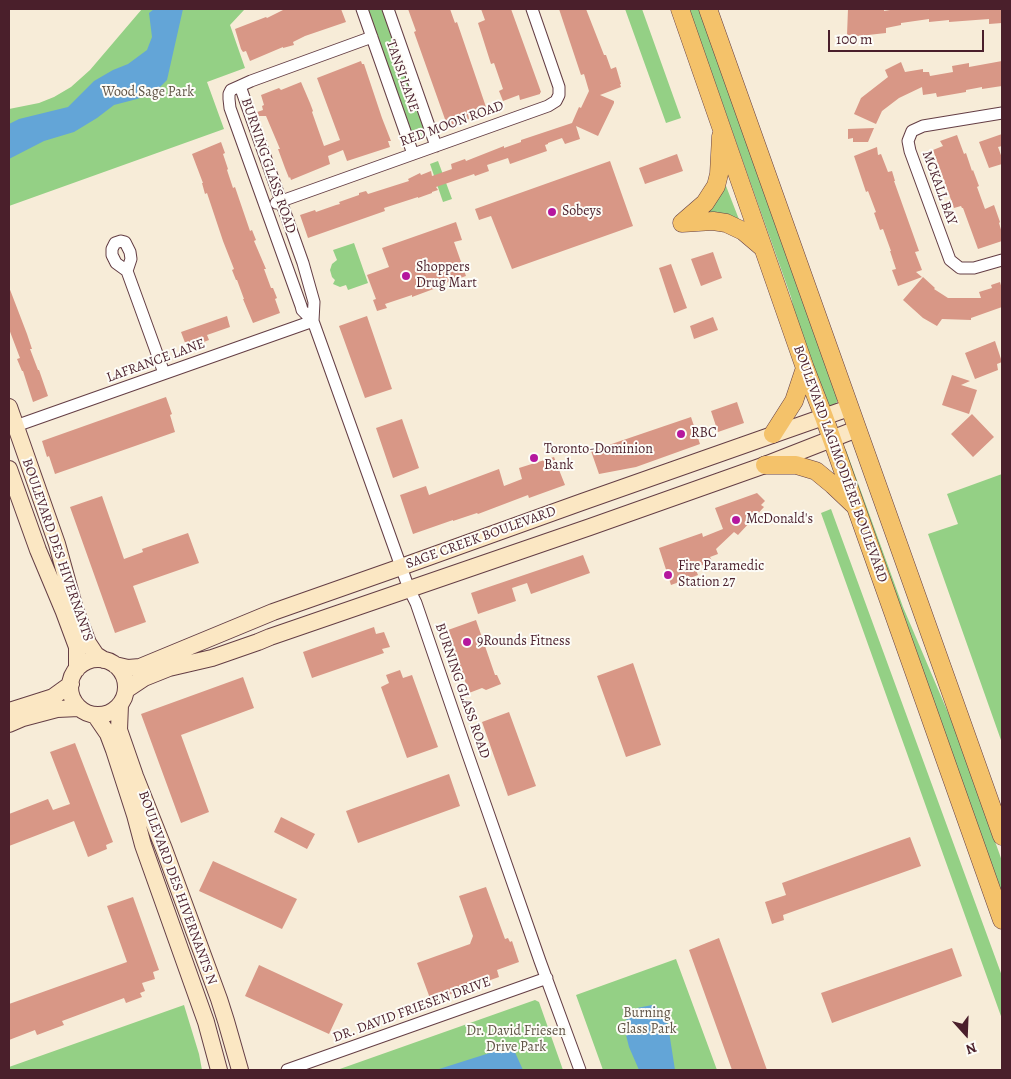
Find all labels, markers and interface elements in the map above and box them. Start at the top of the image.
scale bar [831,20,987,52]
text: 100 m [836,29,873,49]
street label: TANSI LANE [382,38,422,114]
park label: Wood Sage Park [102,85,194,101]
street label: BURNING GLASS ROAD [237,96,299,236]
street label: RED MOON ROAD [398,97,506,151]
street label: MCKALL BAY [918,149,960,227]
place label: Sobeys [562,204,601,220]
marker: Sobeys [546,206,558,218]
place label: Shoppers Drug Mart [416,260,477,292]
marker: Shoppers Drug Mart [400,270,412,282]
street label: LAFRANCE LANE [105,335,207,387]
street label: BOULEVARD LAGIMODIÈRE BOULEVARD [789,343,891,585]
place label: RBC [691,426,717,442]
marker: RBC [675,428,687,440]
place label: Toronto-Dominion Bank [544,442,653,474]
marker: Toronto-Dominion Bank [528,452,540,464]
street label: BOULEVARD DES HIVERNANTS [18,456,96,644]
street label: SAGE CREEK BOULEVARD [404,503,558,573]
place label: McDonald's [746,512,813,528]
marker: McDonald's [730,514,742,526]
place label: Fire Paramedic Station 27 [678,559,764,592]
marker: Fire Paramedic Station 27 [662,569,674,581]
street label: BURNING GLASS ROAD [431,621,493,761]
place label: 9Rounds Fitness [477,634,570,650]
marker: 9Rounds Fitness [461,636,473,648]
street label: BOULEVARD DES HIVERNANTS N [134,789,220,987]
street label: DR. DAVID FRIESEN DRIVE [331,974,493,1046]
park label: Burning Glass Park [617,1006,677,1038]
north arrow [941,1009,991,1059]
park label: Dr. David Friesen Drive Park [466,1024,566,1056]
text: N [963,1038,979,1059]

